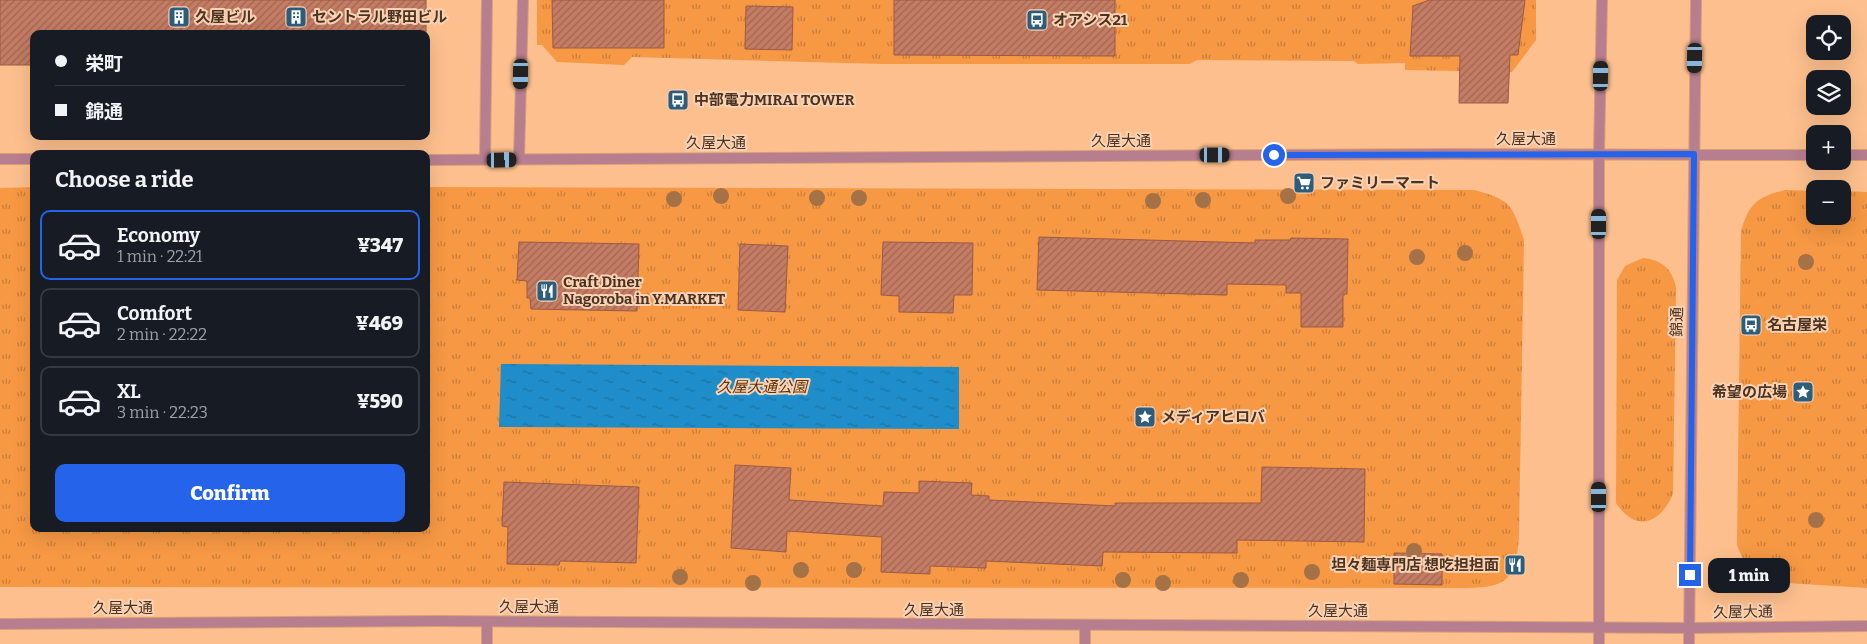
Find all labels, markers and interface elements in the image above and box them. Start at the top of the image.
building icon: 久屋ビル [167,5,191,29]
building icon: セントラル野田ビル [284,5,308,29]
place label: 久屋ビル [195,8,255,26]
place label: セントラル野田ビル [312,8,447,26]
bus stop icon: オアシス21 [1025,8,1049,32]
place label: オアシス21 [1053,11,1128,29]
map controls [1806,15,1851,225]
button: locate [1806,15,1851,60]
car [1687,43,1702,73]
text: 栄町 [85,52,123,75]
car [513,59,528,89]
car [1593,61,1608,91]
button: layers [1806,70,1851,115]
bus stop icon: 中部電力MIRAI TOWER [666,88,690,112]
place label: 中部電力MIRAI TOWER [694,91,854,109]
text: 錦通 [85,100,123,123]
button: + [1806,125,1851,170]
street label: 久屋大通 [1496,130,1556,148]
street label: 久屋大通 [1091,132,1151,150]
street label: 久屋大通 [686,134,746,152]
route start [1263,144,1285,166]
car [1200,148,1230,163]
car [486,152,517,168]
text: Choose a ride [55,166,194,193]
supermarket icon: ファミリーマート [1292,171,1316,195]
place label: ファミリーマート [1320,174,1440,192]
button: − [1806,180,1851,225]
car [1591,209,1606,239]
icon: car [57,223,102,268]
text: Economy [117,224,200,247]
text: ¥347 [357,234,403,257]
text: 1 min · 22:21 [117,247,203,266]
place label: Craft Diner Nagoroba in Y.MARKET [563,273,725,308]
restaurant icon: Craft Diner Nagoroba in Y.MARKET [535,279,559,303]
icon: car [57,301,102,346]
text: Comfort [117,302,192,325]
street label: 錦通 [1668,307,1686,337]
text: ¥469 [356,312,403,335]
bus stop icon: 名古屋栄 [1739,313,1763,337]
place label: 名古屋栄 [1767,316,1827,334]
text: 2 min · 22:22 [117,325,207,344]
park label: 久屋大通公園 [717,378,809,396]
icon: car [57,379,102,424]
text: XL [117,380,141,403]
place icon: 希望の広場 [1791,380,1815,404]
place label: 希望の広場 [1712,383,1787,401]
text: ¥590 [357,390,403,413]
text: 3 min · 22:23 [117,403,208,422]
place icon: メディアヒロバ [1133,405,1157,429]
place label: メディアヒロバ [1161,408,1265,426]
button: Confirm [55,464,405,522]
car [1591,482,1606,512]
restaurant icon: 坦々麺専門店 想吃担担面 [1503,553,1527,577]
place label: 坦々麺専門店 想吃担担面 [1331,556,1499,574]
callout: 1 min [1708,558,1790,592]
route end [1679,564,1701,586]
text: 1 min [1729,566,1769,585]
street label: 久屋大通 [499,598,559,616]
street label: 久屋大通 [93,599,153,617]
street label: 久屋大通 [904,601,964,619]
street label: 久屋大通 [1308,602,1368,620]
street label: 久屋大通 [1713,602,1773,622]

